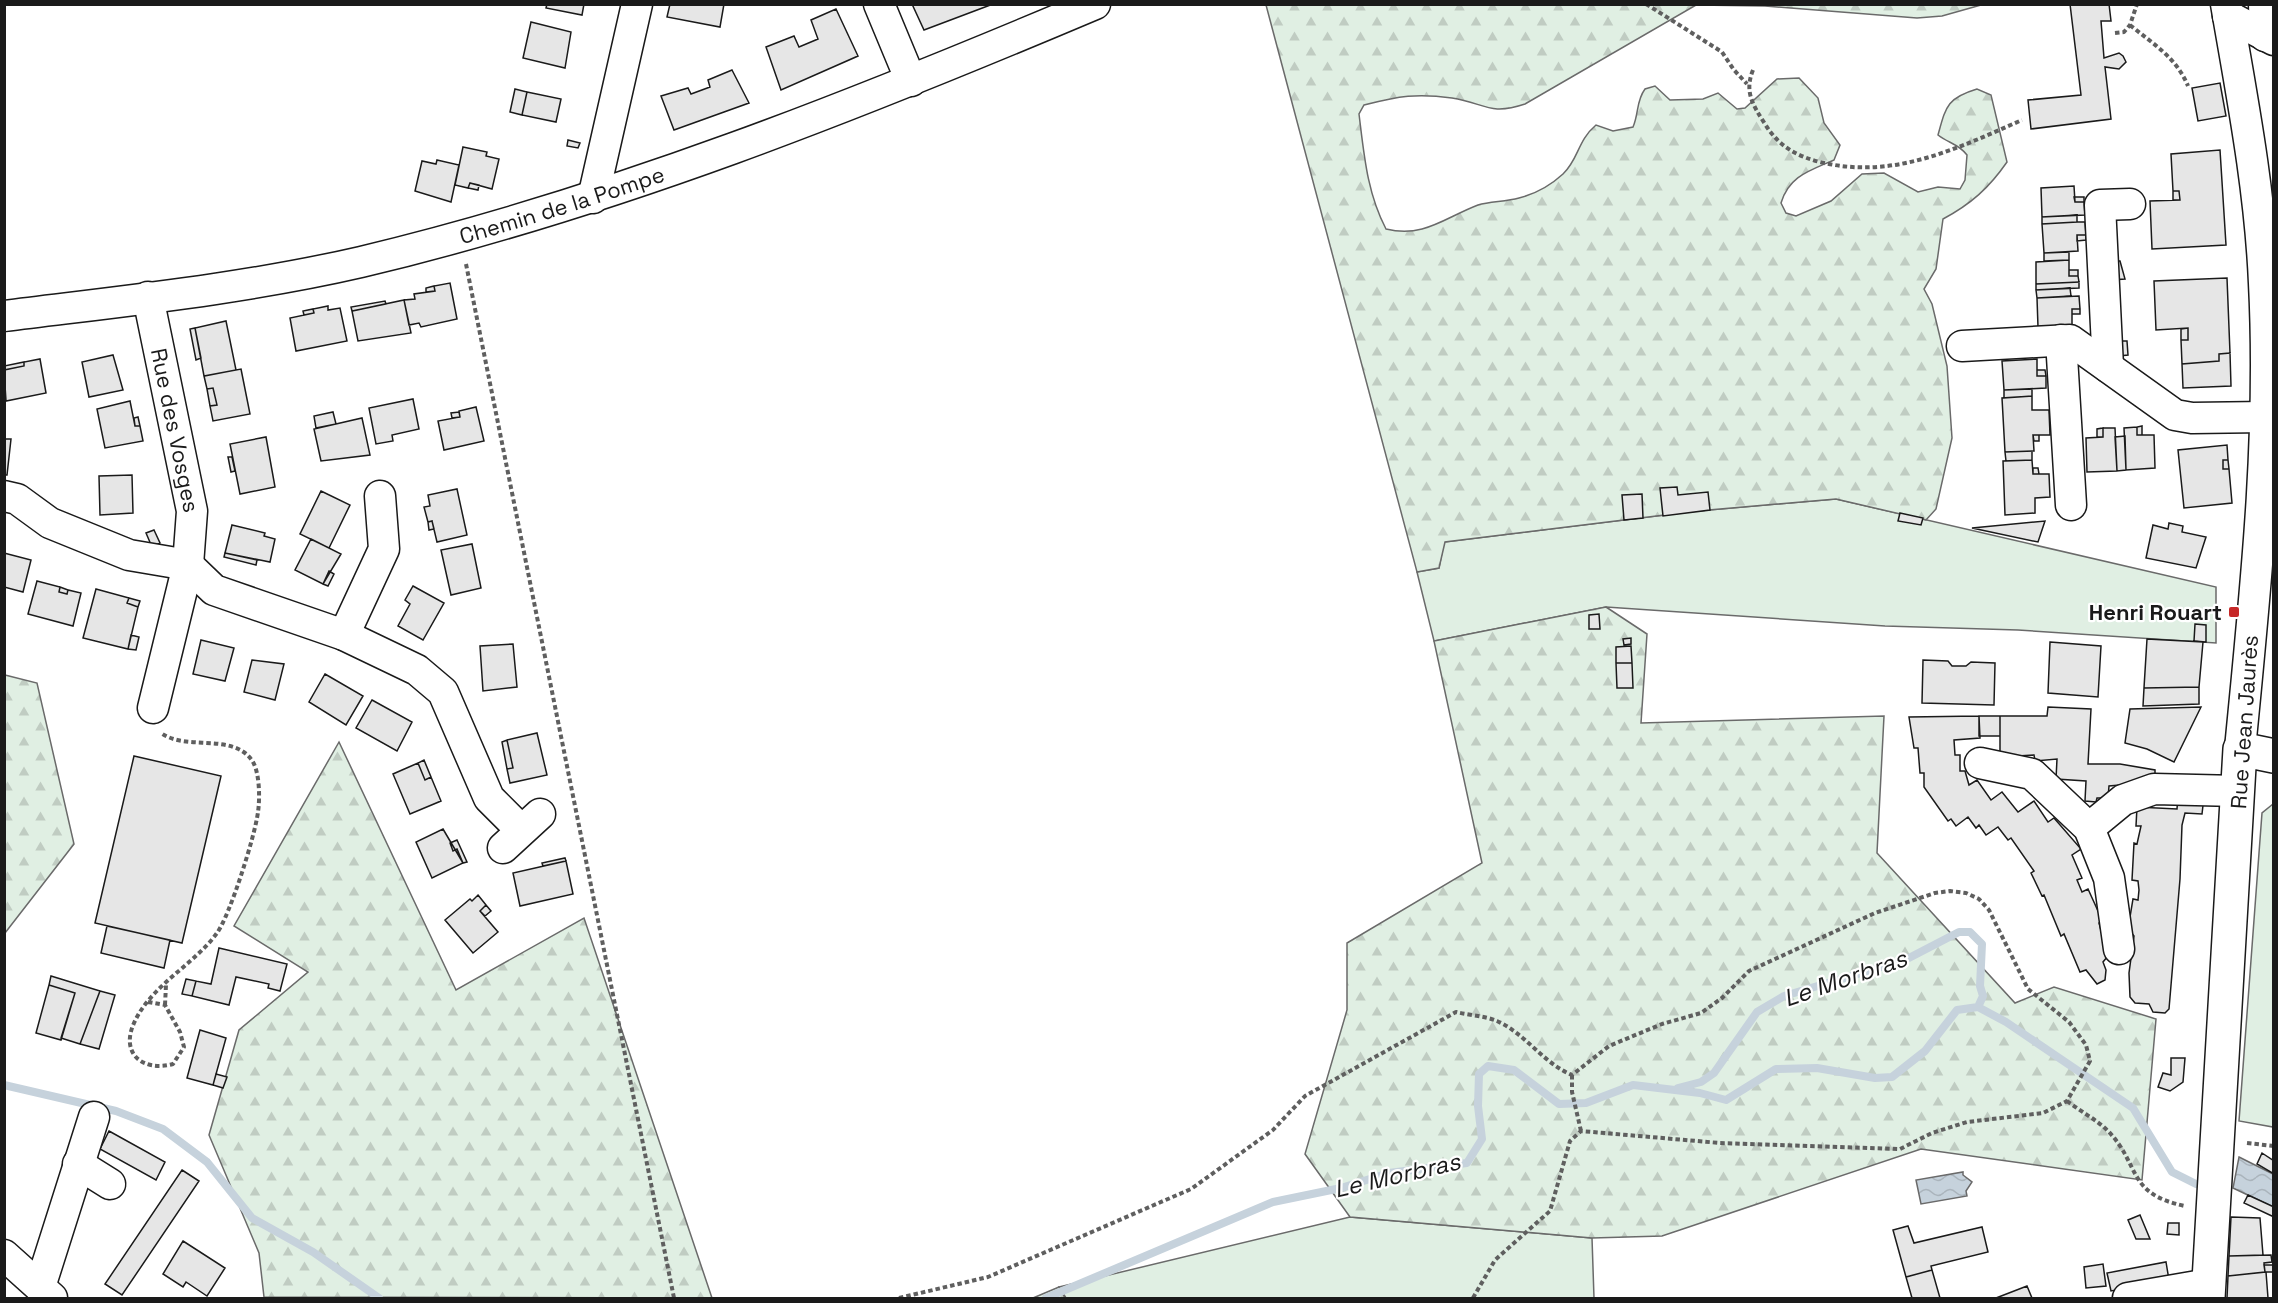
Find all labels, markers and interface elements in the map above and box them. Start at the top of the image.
street label: Chemin de la Pompe [456,160,668,250]
street label: Rue des Vosges [145,346,206,515]
place label: Henri Rouart [2089,598,2222,626]
marker: Henri Rouart [2227,605,2241,619]
street label: Rue Jean Jaurès [2224,634,2264,810]
water label: Le Morbras [1779,942,1912,1014]
water label: Le Morbras [1331,1145,1464,1205]

